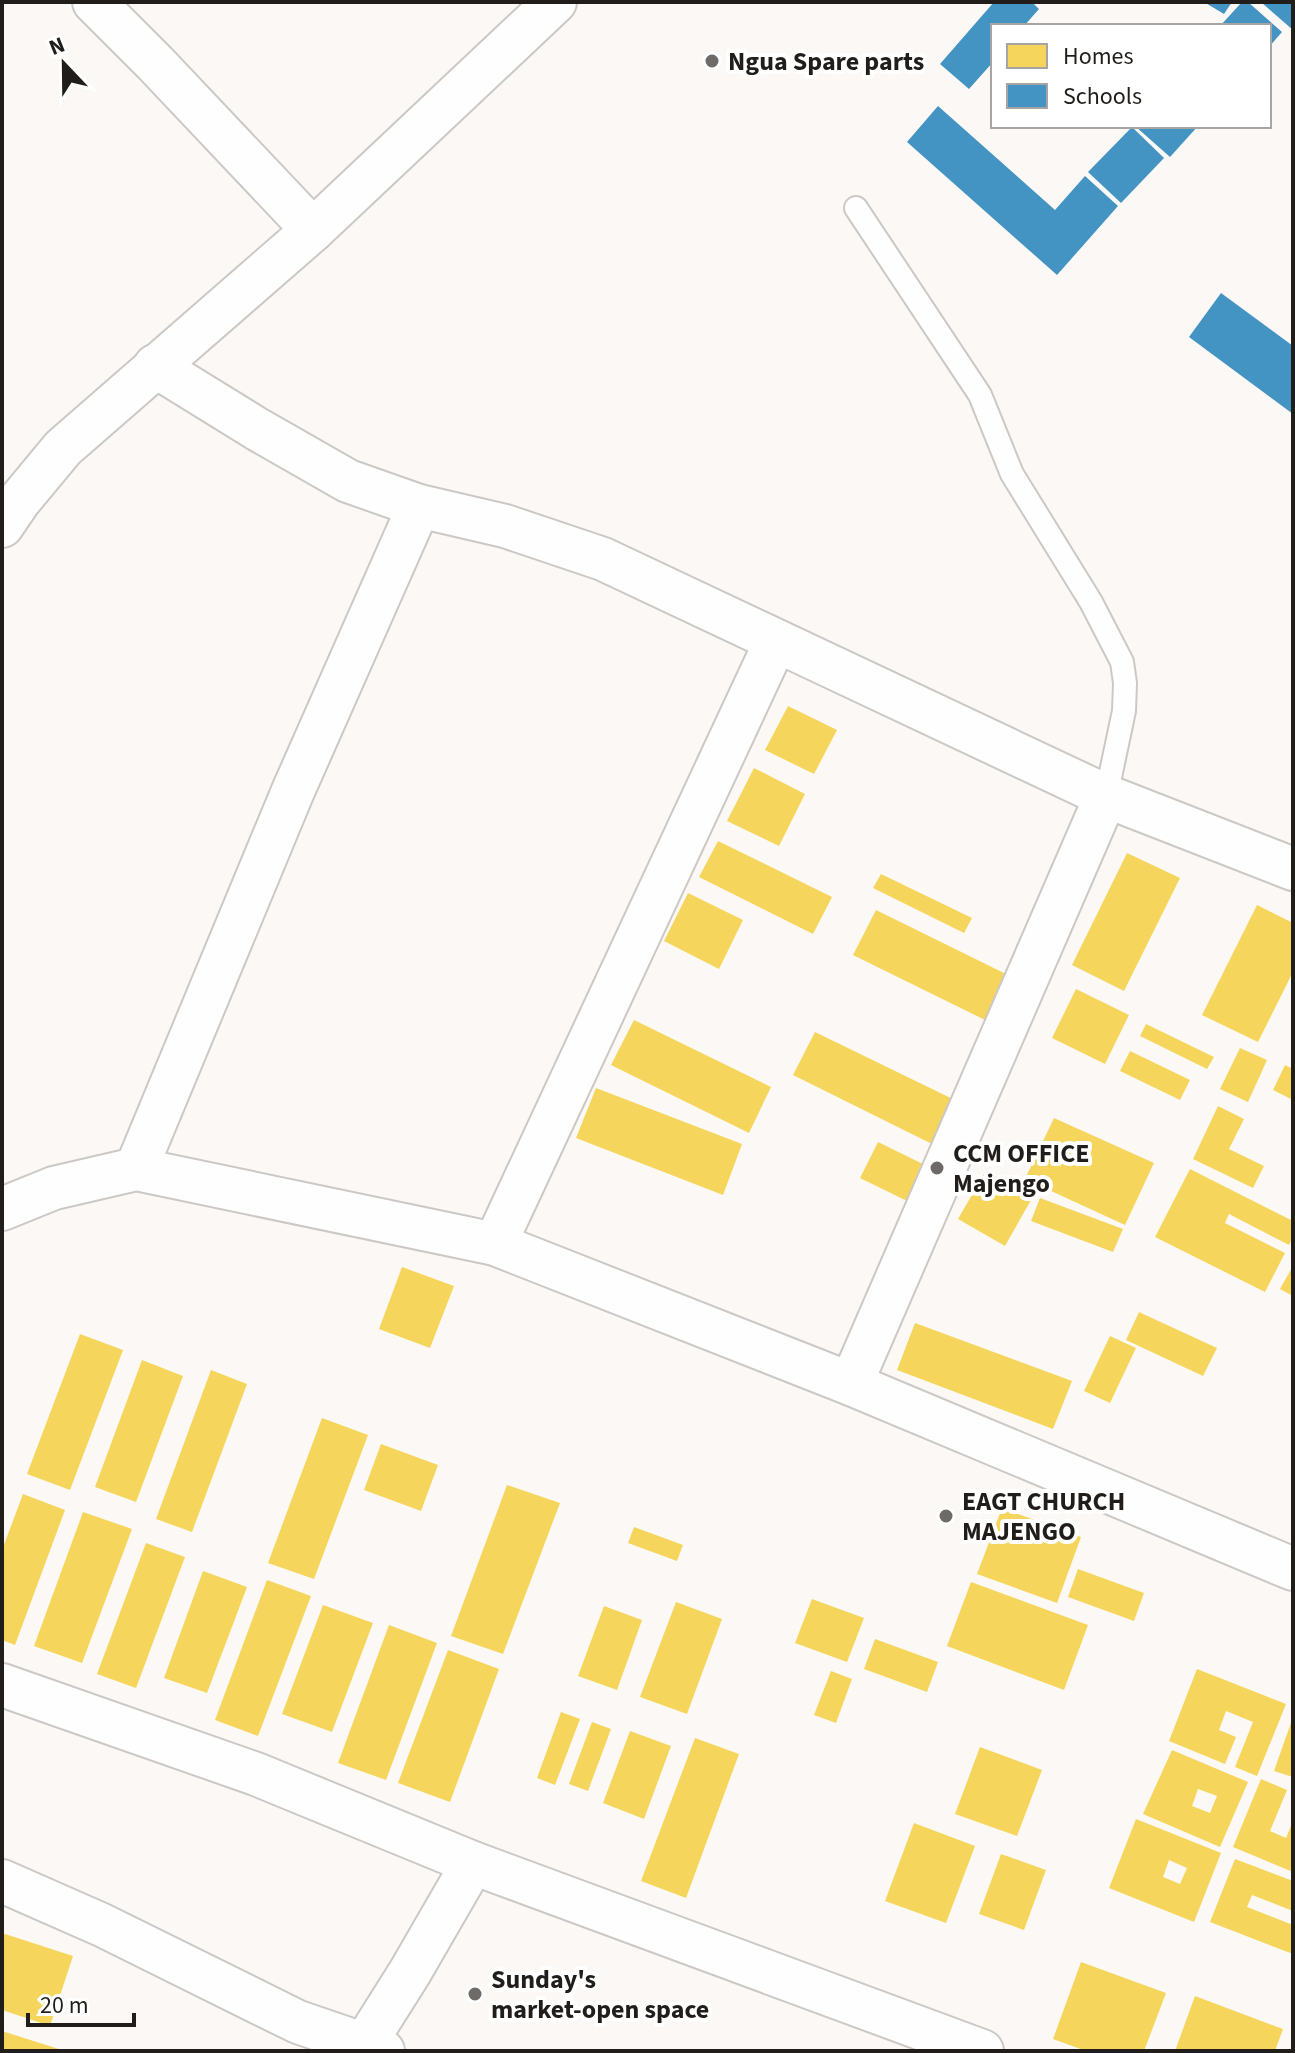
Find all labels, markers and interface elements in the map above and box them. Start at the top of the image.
north arrow [24,24,104,104]
legend [991,24,1271,128]
text: N [44,29,70,64]
text: Homes [1063,39,1134,74]
place label: Ngua Spare parts [728,43,924,80]
marker: Ngua Spare parts [703,52,721,70]
text: Schools [1063,79,1142,114]
place label: CCM OFFICE Majengo [953,1135,1090,1202]
marker: CCM OFFICE Majengo [928,1159,946,1177]
place label: EAGT CHURCH MAJENGO [962,1483,1125,1550]
marker: EAGT CHURCH MAJENGO [937,1507,955,1525]
place label: Sunday's market-open space [491,1961,709,2028]
scale bar [28,1977,134,2027]
marker: Sunday's market-open space [466,1985,484,2003]
text: 20 m [40,1988,89,2023]

